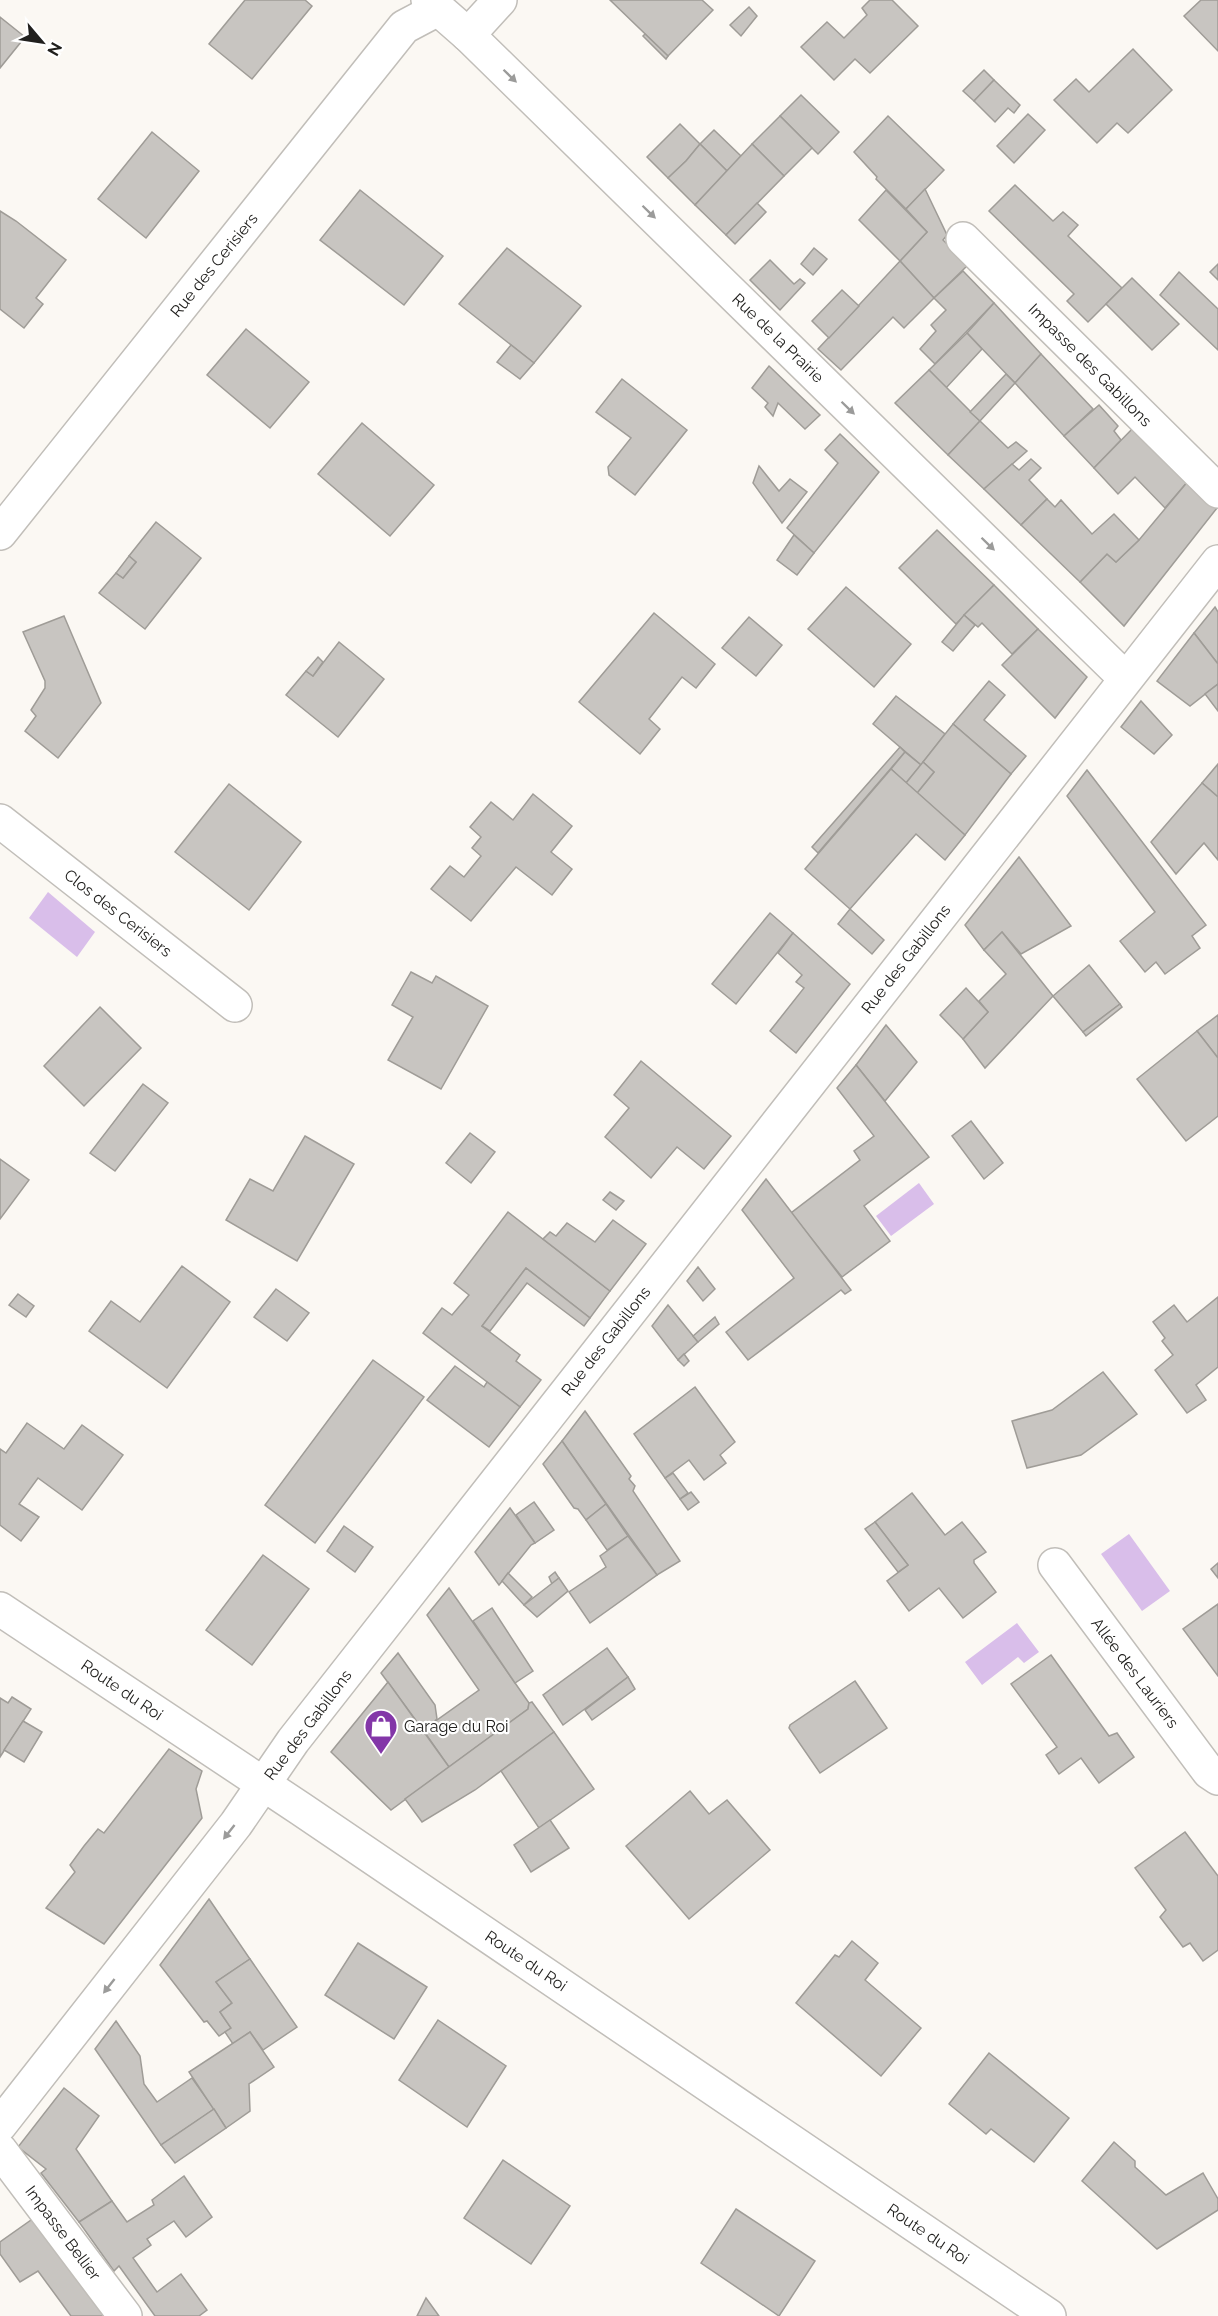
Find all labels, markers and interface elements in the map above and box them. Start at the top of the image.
north arrow [12,12,72,72]
text: N [43,39,66,59]
one-way arrow [503,68,517,82]
one-way arrow [642,205,656,219]
street label: Rue des Cerisiers [166,209,262,321]
street label: Rue de la Prairie [728,289,828,387]
street label: Impasse des Gabillons [1025,300,1156,431]
one-way arrow [841,400,855,414]
one-way arrow [980,537,994,551]
street label: Clos des Cerisiers [60,865,176,961]
street label: Rue des Gabillons [857,900,955,1017]
street label: Rue des Gabillons [557,1282,655,1399]
street label: Allée des Lauriers [1087,1614,1183,1732]
street label: Route du Roi [77,1656,167,1724]
street label: Rue des Gabillons [260,1666,356,1784]
shop icon: Garage du Roi [363,1708,399,1755]
place label: Garage du Roi [404,1717,509,1736]
one-way arrow [223,1824,236,1840]
street label: Route du Roi [481,1927,571,1995]
one-way arrow [104,1978,116,1993]
street label: Impasse Bellier [21,2182,105,2284]
street label: Route du Roi [883,2200,973,2268]

